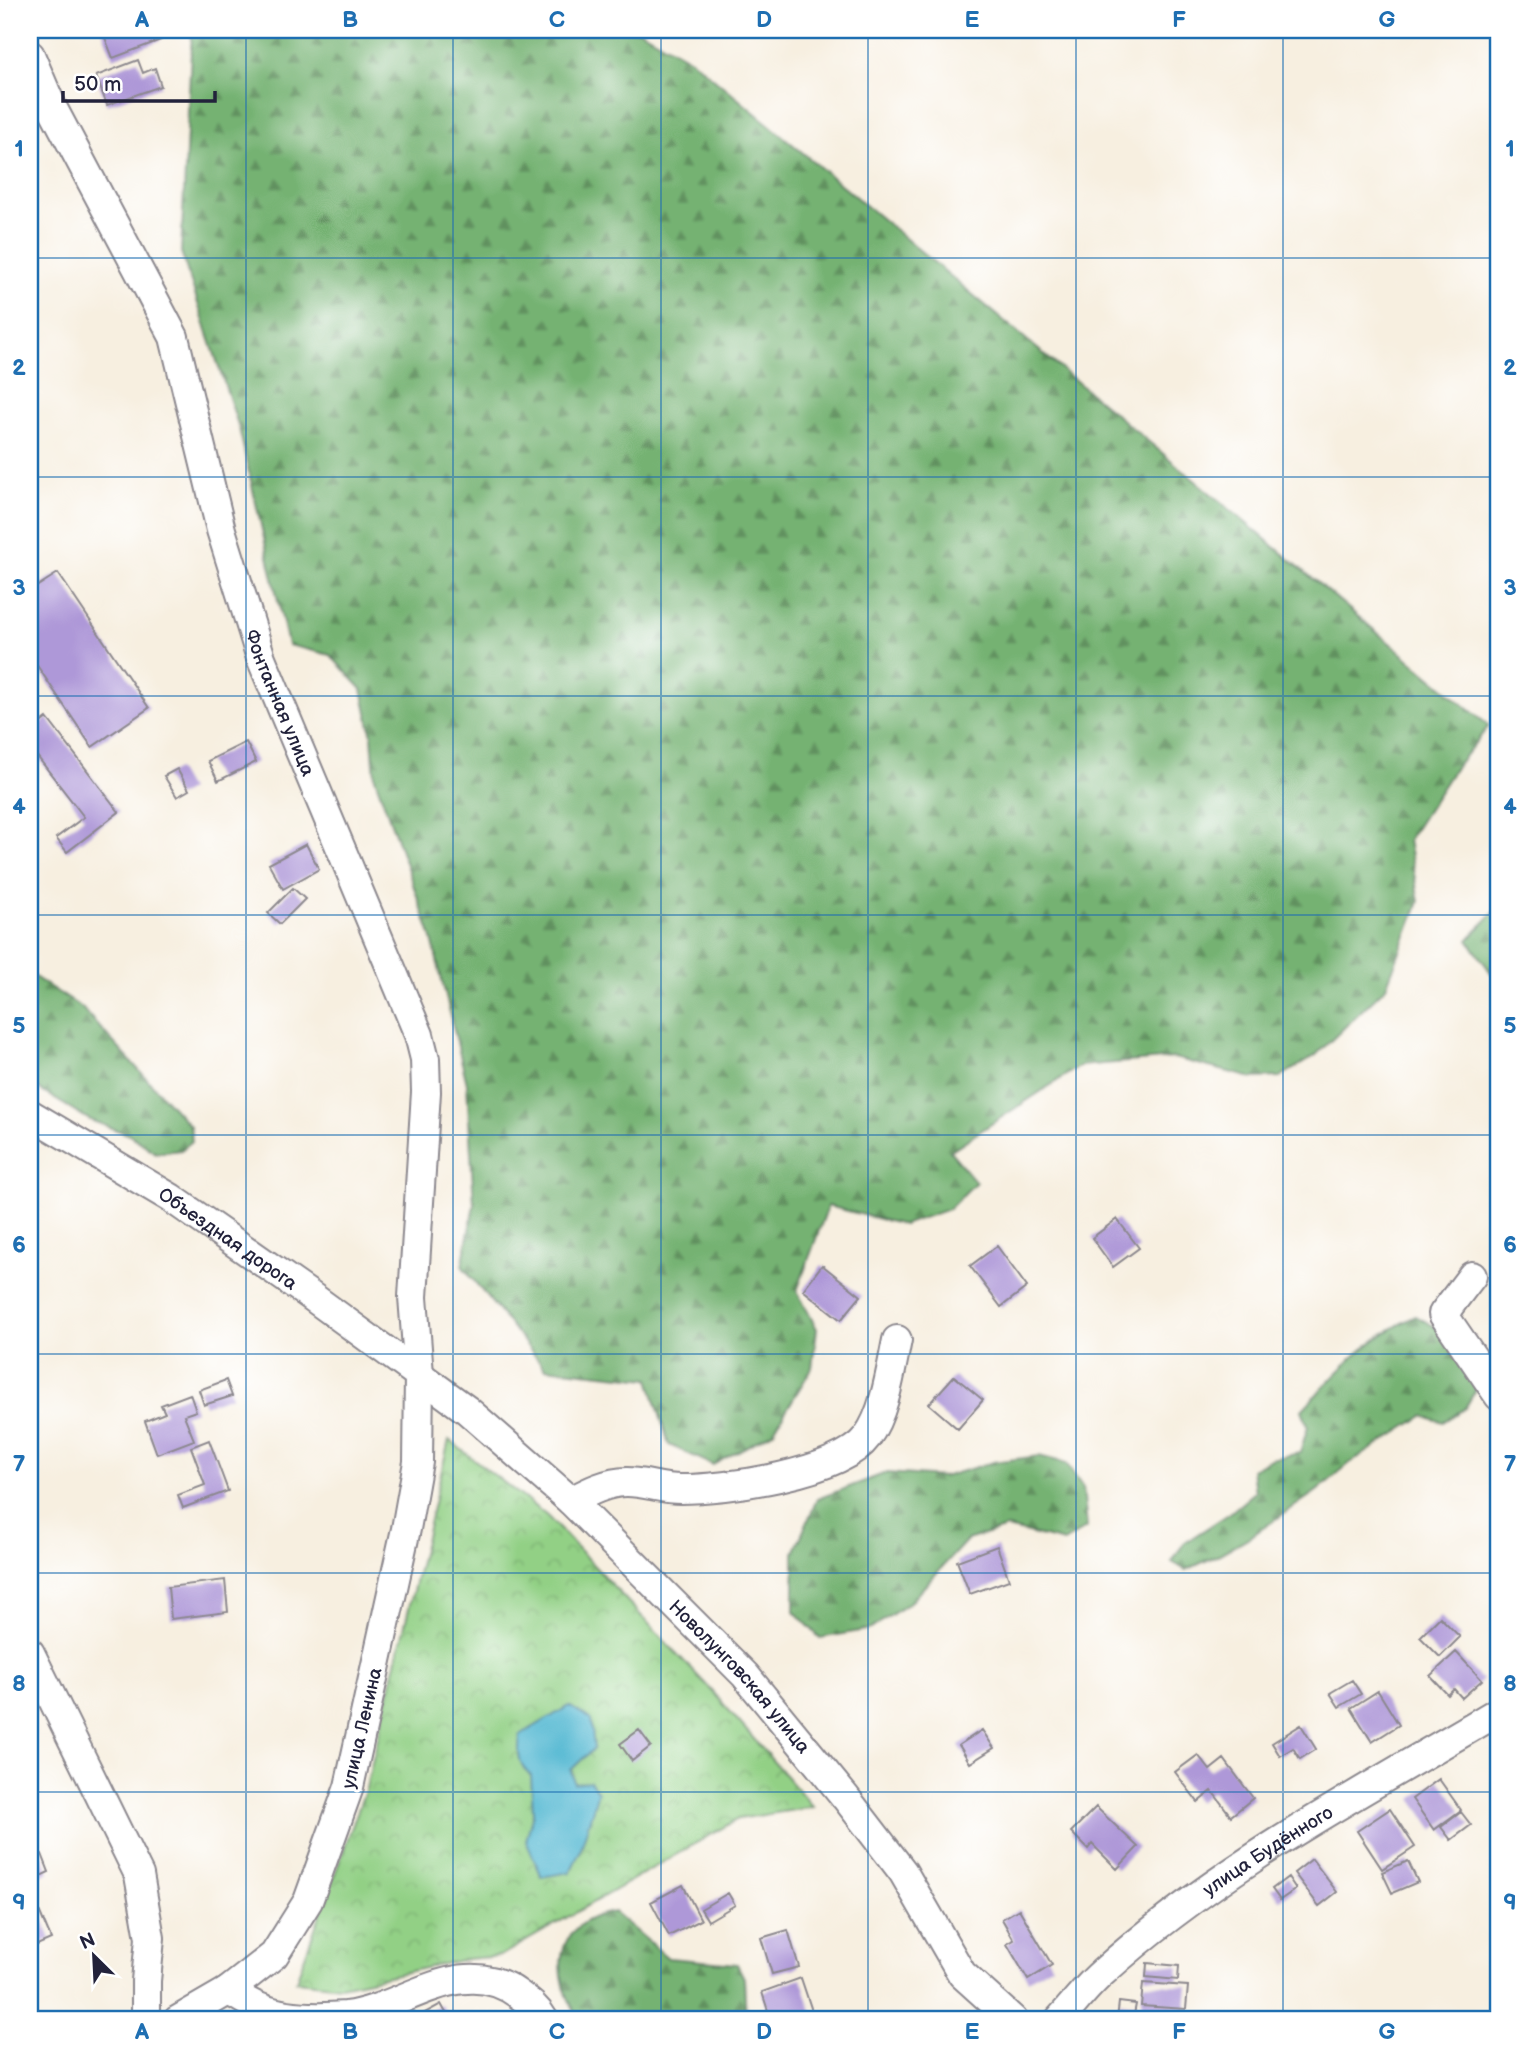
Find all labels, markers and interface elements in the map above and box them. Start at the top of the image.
text: A [134,6,150,34]
text: B [342,6,358,34]
text: C [549,6,565,34]
text: D [756,6,772,34]
text: E [965,6,980,34]
text: F [1172,6,1186,34]
text: G [1379,6,1396,34]
scale bar [63,60,215,104]
text: 50 m [74,72,121,97]
text: 1 [14,135,24,163]
text: 1 [1505,135,1515,163]
text: 2 [12,354,26,382]
text: 2 [1503,354,1517,382]
text: 3 [12,574,26,602]
text: 3 [1503,574,1517,602]
street label: Фонтанная улица [240,627,319,780]
text: 4 [12,793,26,821]
text: 4 [1503,793,1517,821]
text: 5 [12,1012,26,1040]
text: 5 [1503,1012,1517,1040]
street label: Объездная дорога [154,1183,301,1296]
text: 6 [12,1231,26,1259]
text: 6 [1503,1231,1517,1259]
text: 7 [13,1450,26,1478]
text: 7 [1504,1450,1517,1478]
street label: Новолунговская улица [663,1596,814,1758]
street label: улица Ленина [337,1665,388,1791]
text: 8 [12,1670,26,1698]
text: 8 [1503,1670,1517,1698]
street label: улица Будённого [1199,1801,1337,1902]
text: 9 [12,1889,26,1917]
text: 9 [1503,1889,1517,1917]
north arrow [60,1920,130,1990]
text: N [76,1928,99,1955]
text: A [134,2018,150,2046]
text: B [342,2018,358,2046]
text: C [549,2018,565,2046]
text: D [756,2018,772,2046]
text: E [965,2018,980,2046]
text: F [1172,2018,1186,2046]
text: G [1379,2018,1396,2046]

